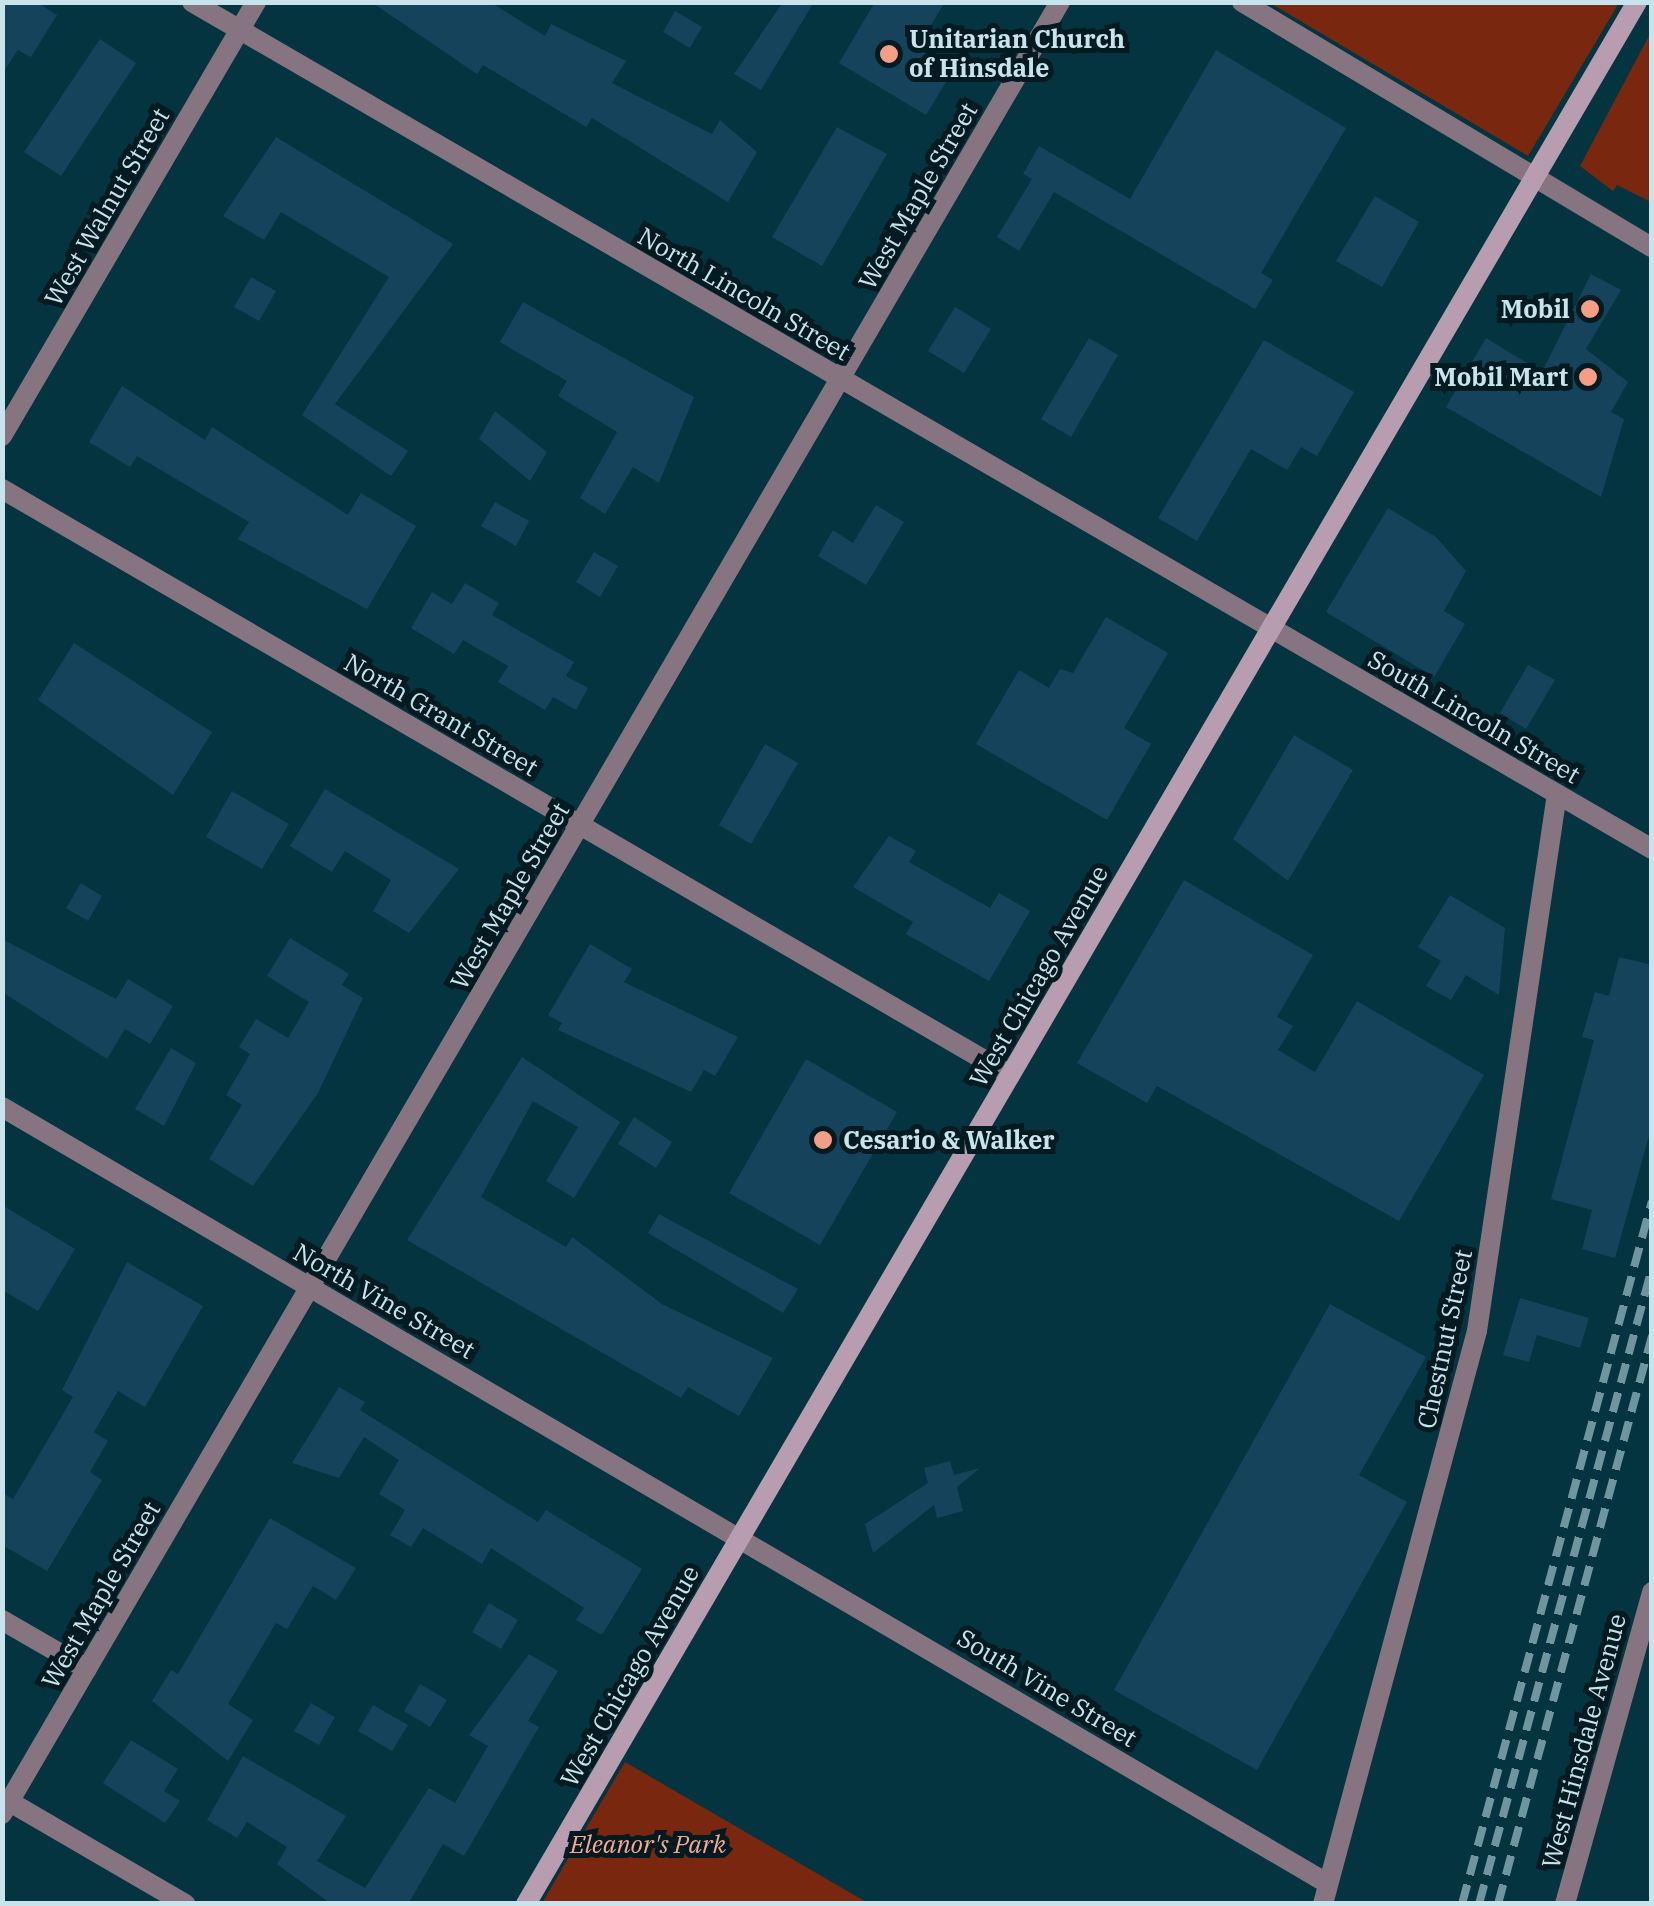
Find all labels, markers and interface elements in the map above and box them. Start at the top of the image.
place label: Unitarian Church of Hinsdale [909,25,1125,84]
marker: Unitarian Church of Hinsdale [878,43,900,65]
street label: West Maple Street [852,97,984,295]
street label: West Walnut Street [38,103,176,311]
street label: North Lincoln Street [633,221,855,367]
place label: Mobil [1501,294,1570,324]
marker: Mobil [1579,298,1601,320]
place label: Mobil Mart [1434,362,1568,392]
marker: Mobil Mart [1577,366,1599,388]
street label: South Lincoln Street [1363,644,1585,790]
street label: North Grant Street [339,647,543,783]
street label: West Maple Street [444,797,576,995]
street label: West Chicago Avenue [963,860,1115,1092]
place label: Cesario & Walker [843,1125,1055,1155]
marker: Cesario & Walker [812,1129,834,1151]
street label: North Vine Street [288,1237,480,1365]
street label: Chestnut Street [1411,1247,1479,1431]
street label: West Maple Street [35,1496,167,1694]
street label: West Chicago Avenue [554,1560,706,1792]
street label: West Hinsdale Avenue [1536,1610,1632,1872]
street label: South Vine Street [952,1623,1142,1753]
park label: Eleanor's Park [570,1829,726,1859]

